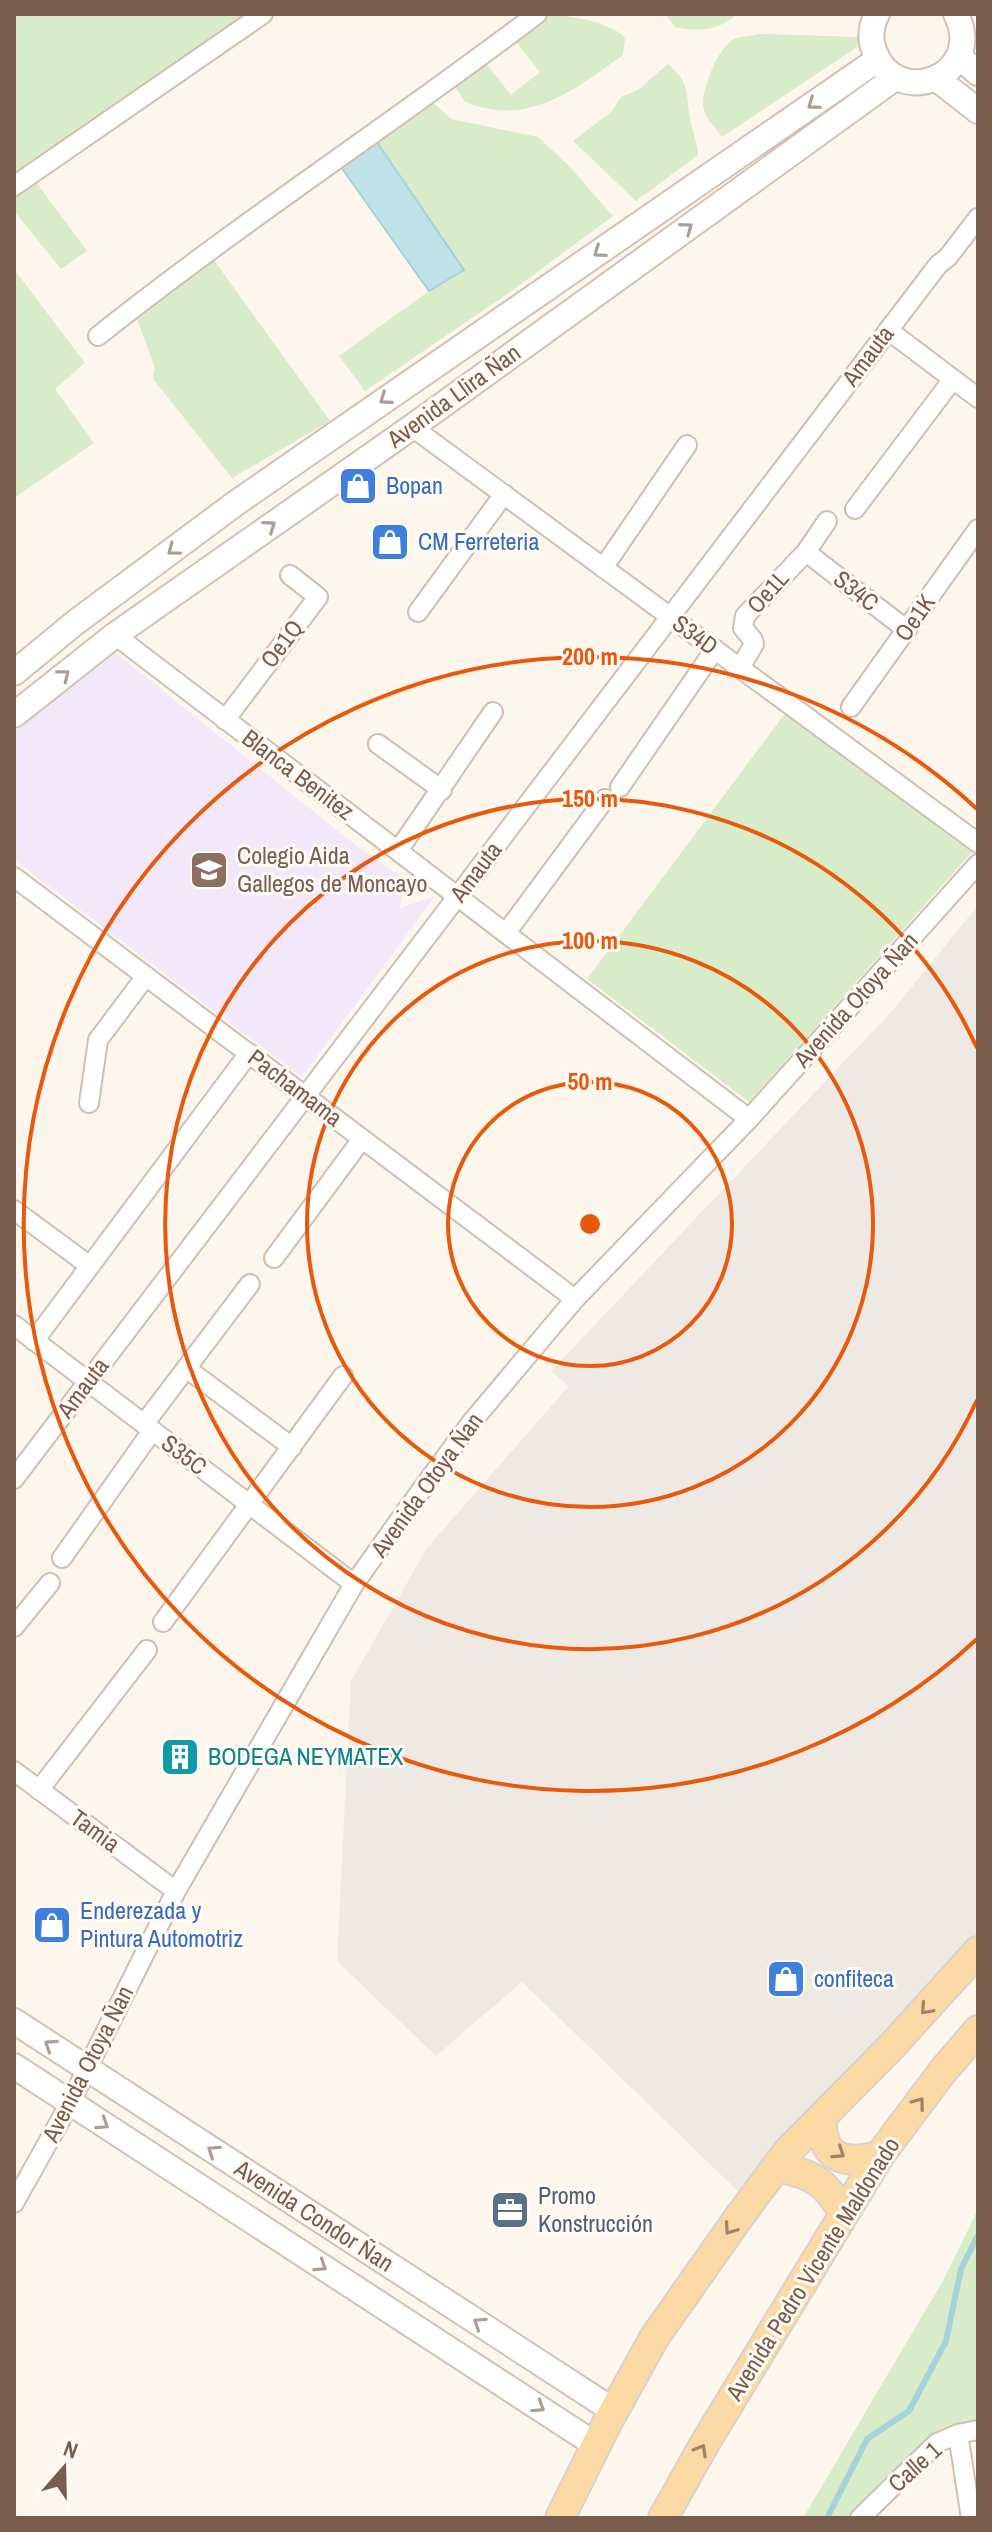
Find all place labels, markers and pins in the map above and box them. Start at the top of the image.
shop icon: Bopan [337,465,379,507]
place label: Bopan [386,469,443,501]
shop icon: CM Ferreteria [369,521,411,563]
place label: CM Ferreteria [418,525,540,557]
place label: Colegio Aida Gallegos de Moncayo [237,839,427,899]
school or university icon: Colegio Aida Gallegos de Moncayo [188,849,230,891]
centre of rings [576,1210,604,1238]
building icon: BODEGA NEYMATEX [159,1736,201,1778]
place label: BODEGA NEYMATEX [208,1740,404,1772]
place label: Enderezada y Pintura Automotriz [80,1894,243,1954]
shop icon: Enderezada y Pintura Automotriz [31,1904,73,1946]
shop icon: confiteca [765,1958,807,2000]
place label: confiteca [814,1962,894,1994]
place label: Promo Konstrucción [538,2179,653,2239]
office icon: Promo Konstrucción [489,2189,531,2231]

